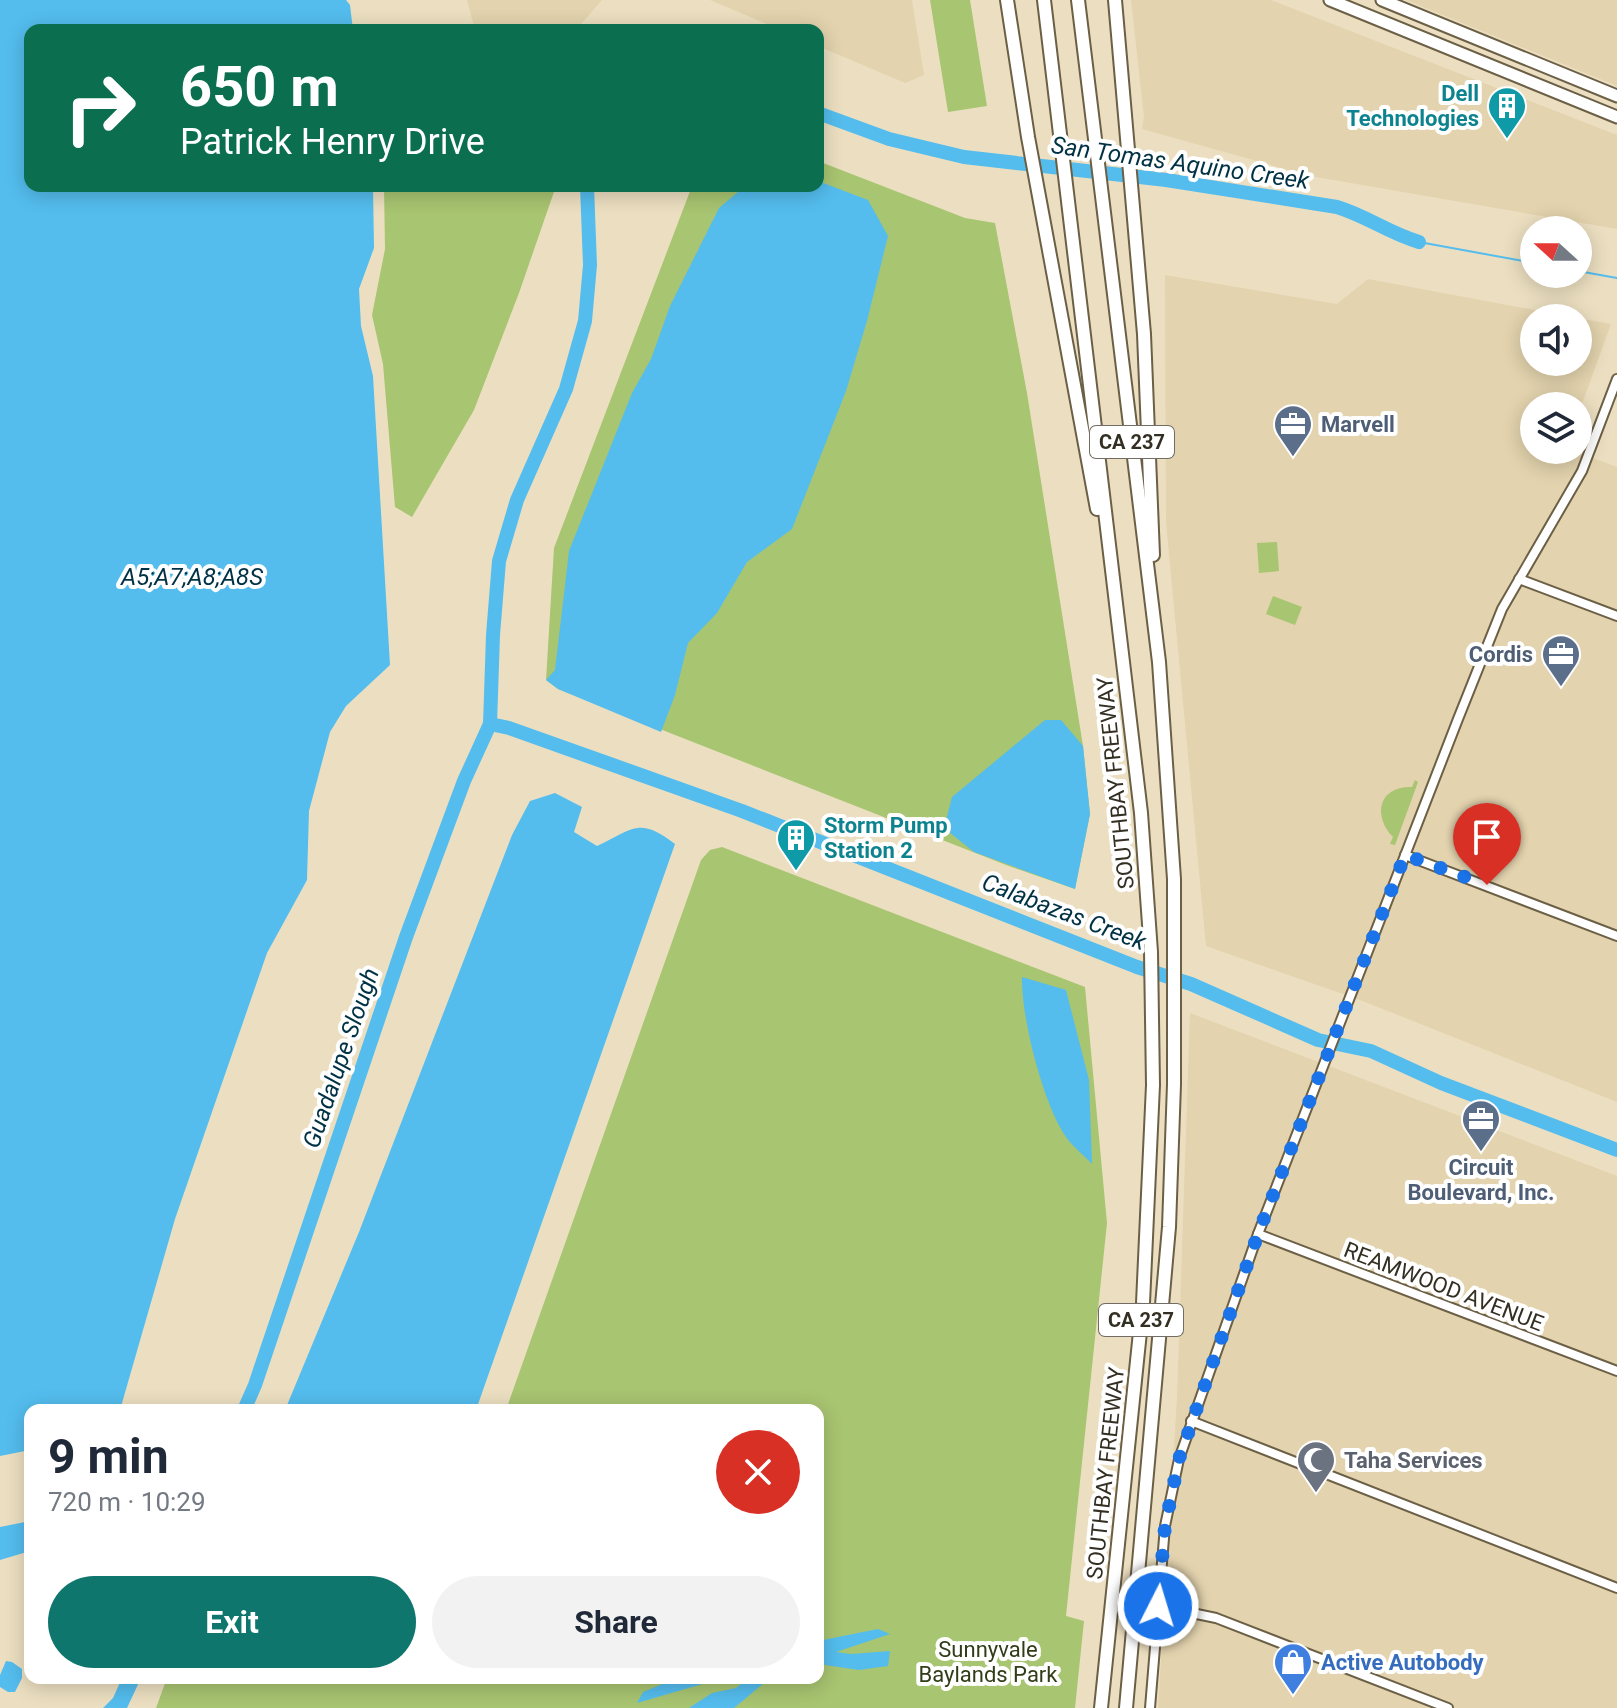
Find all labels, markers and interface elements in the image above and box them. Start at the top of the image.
text: 650 m [180,54,339,120]
icon: right [48,56,152,160]
place label: Dell Technologies [1346,81,1479,131]
building icon: Dell Technologies [1486,85,1528,140]
text: Patrick Henry Drive [180,121,485,163]
water label: San Tomas Aquino Creek [1049,131,1312,195]
north arrow [1520,216,1592,288]
map controls [1520,216,1592,464]
button: sound [1520,304,1592,376]
button: layers [1520,392,1592,464]
office icon: Marvell [1272,403,1314,458]
place label: Marvell [1321,412,1395,437]
road number: CA 237 [1090,426,1174,458]
water label: A5;A7;A8;A8S [120,563,263,591]
office icon: Cordis [1540,633,1582,688]
place label: Cordis [1469,642,1533,667]
street label: SOUTHBAY FREEWAY [1092,675,1139,890]
pin [1453,803,1521,885]
place label: Storm Pump Station 2 [824,813,948,863]
icon: arrive [1465,815,1509,859]
building icon: Storm Pump Station 2 [775,817,817,872]
water label: Calabazas Creek [978,868,1151,957]
water label: Guadalupe Slough [297,964,385,1152]
office icon: Circuit Boulevard, Inc. [1460,1098,1502,1153]
place label: Circuit Boulevard, Inc. [1408,1155,1554,1205]
street label: REAMWOOD AVENUE [1341,1237,1547,1336]
road number: CA 237 [1099,1304,1183,1336]
street label: SOUTHBAY FREEWAY [1082,1365,1129,1580]
text: 9 min [48,1428,169,1485]
button: close [716,1430,800,1514]
mosque icon: Taha Services [1295,1439,1337,1494]
place label: Taha Services [1344,1448,1483,1473]
text: 720 m · 10:29 [48,1487,206,1517]
position arrow [1116,1564,1200,1648]
button: Exit [48,1576,416,1668]
button: Share [432,1576,800,1668]
park label: Sunnyvale Baylands Park [919,1637,1058,1687]
shop icon: Active Autobody [1272,1641,1314,1696]
place label: Active Autobody [1321,1650,1485,1675]

